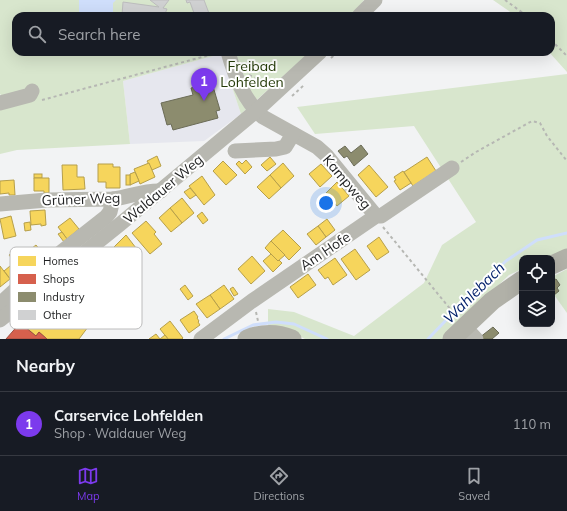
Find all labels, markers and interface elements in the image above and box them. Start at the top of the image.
search box [12,12,555,56]
icon: search [26,23,48,45]
text: Search here [58,25,140,44]
park label: Freibad Lohfelden [220,57,284,91]
pin: 1 [191,68,217,101]
street label: Waldauer Weg [119,150,207,228]
street label: Kampweg [319,151,375,213]
street label: Grüner Weg [41,189,121,209]
your location [316,193,336,213]
street label: Am Hofe [296,228,354,274]
legend [10,247,142,329]
text: Homes [43,254,79,268]
map controls [519,255,555,327]
button: locate [519,255,555,291]
water label: Wahlebach [439,258,509,327]
text: Shops [43,272,75,286]
text: Industry [43,290,85,304]
button: layers [519,291,555,327]
text: Other [43,308,72,322]
text: Nearby [16,355,75,376]
text: Carservice Lohfelden [54,406,203,425]
text: 1 [25,416,33,432]
text: 110 m [513,416,551,432]
text: Shop · Waldauer Weg [54,425,186,441]
tab: Map [77,465,100,503]
tab: Directions [254,465,304,503]
tab: Saved [458,465,490,503]

